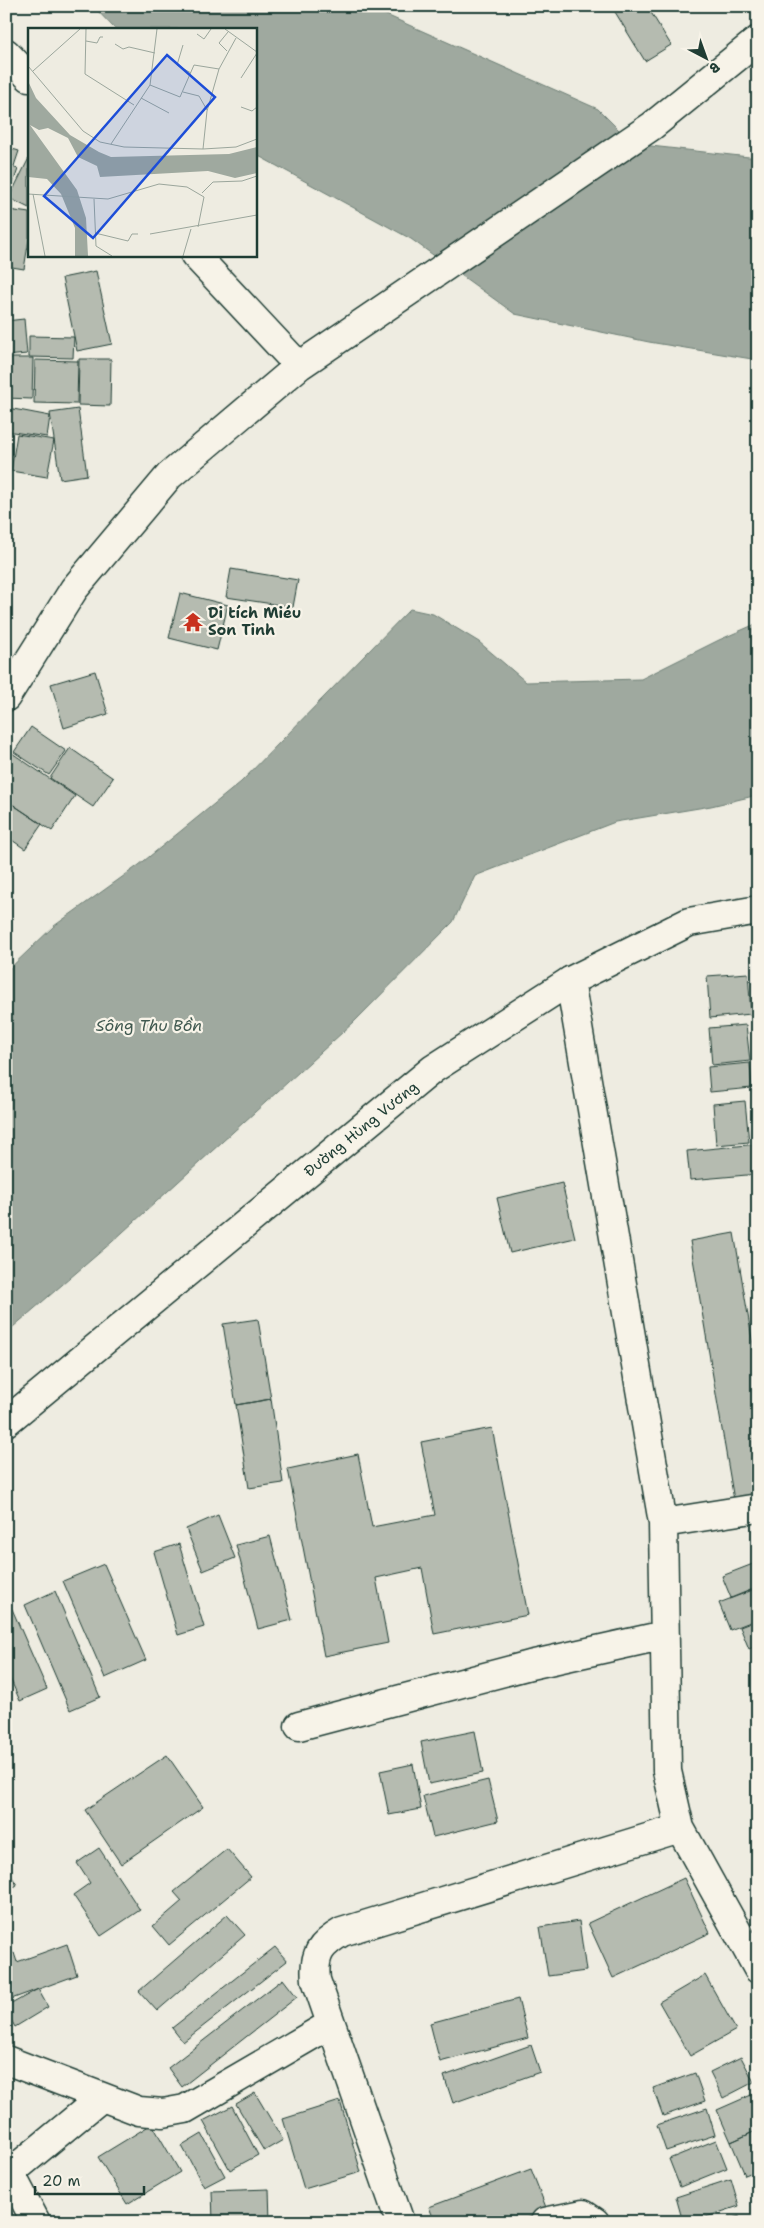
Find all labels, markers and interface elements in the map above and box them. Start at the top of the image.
inset map [28,28,256,256]
north arrow [682,32,732,82]
text: B [705,58,724,78]
place label: Di tích Miéu Son Tinh [208,603,301,640]
temple icon: Di tích Miéu Son Tinh [182,611,204,633]
water label: Sông Thu Bồn [96,1015,202,1036]
street label: Đường Hùng Vương [300,1077,422,1181]
scale bar [35,2163,144,2195]
text: 20 m [42,2171,81,2191]

